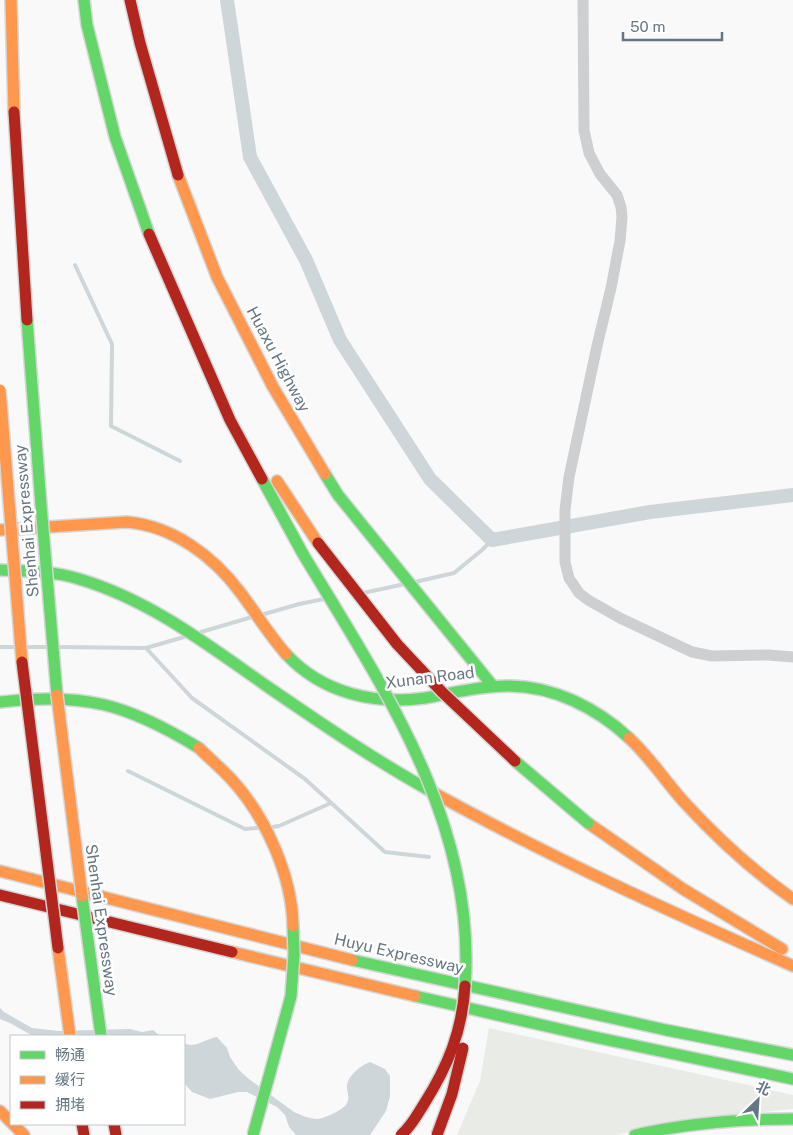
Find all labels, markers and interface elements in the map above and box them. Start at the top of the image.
scale bar [623,10,722,42]
text: 50 m [630,18,665,35]
street label: Huaxu Highway [243,303,315,416]
street label: Shenhai Expressway [10,443,43,598]
street label: Xunan Road [385,663,475,692]
street label: Shenhai Expressway [81,843,122,998]
street label: Huyu Expressway [332,929,466,978]
legend [10,1035,185,1125]
text: 畅通 [55,1046,85,1063]
text: 缓行 [55,1071,85,1088]
north arrow [733,1075,783,1125]
text: 北 [754,1078,773,1098]
text: 拥堵 [55,1096,85,1113]

